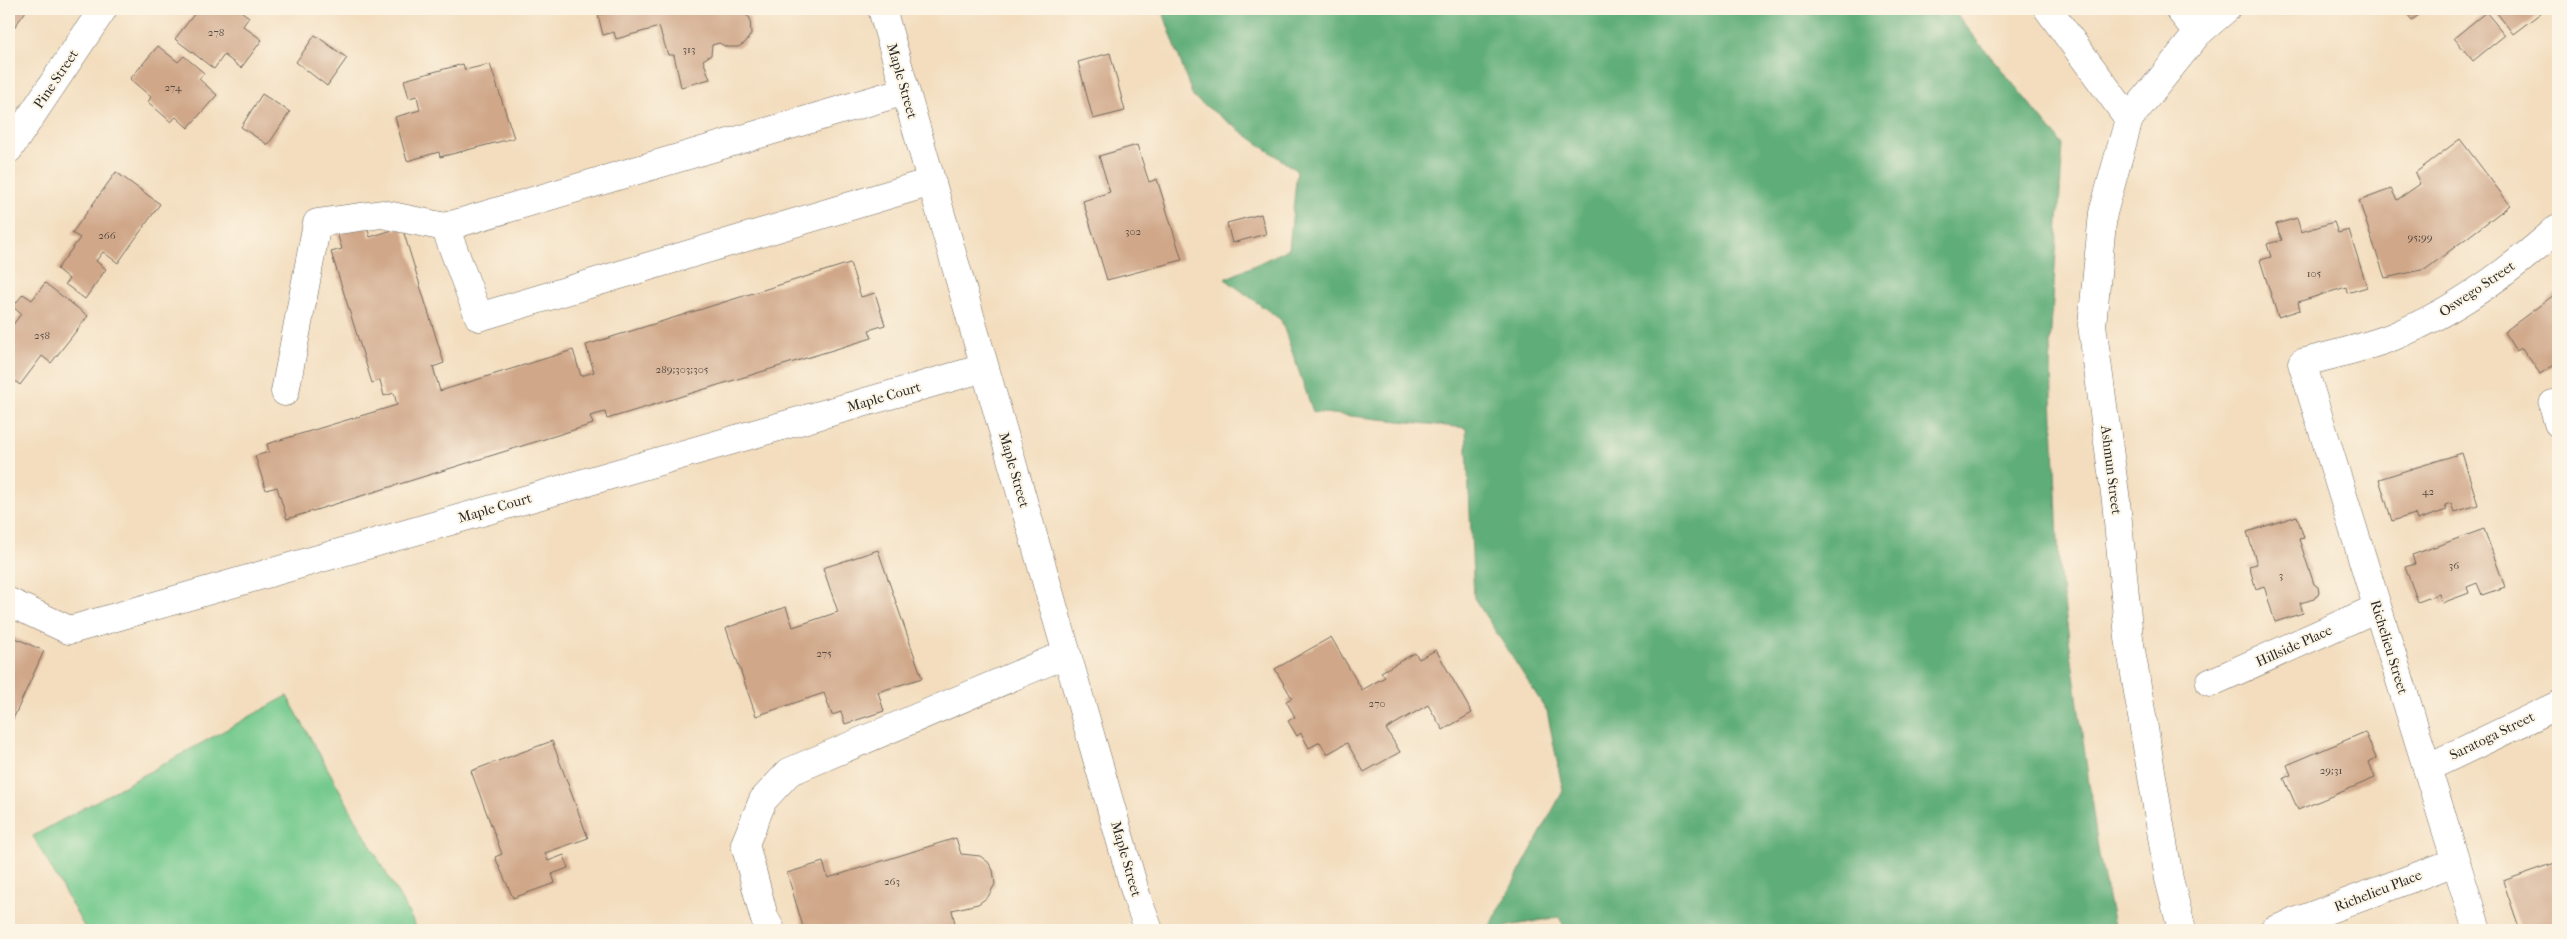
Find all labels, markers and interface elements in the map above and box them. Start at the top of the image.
house number: 278 [208,26,224,39]
street label: Maple Street [883,41,921,121]
house number: 313 [683,43,695,56]
street label: Pine Street [30,46,82,112]
house number: 274 [164,81,182,94]
house number: 302 [1125,225,1141,238]
house number: 266 [98,229,116,242]
house number: 95;99 [2408,231,2433,244]
street label: Oswego Street [2436,257,2518,321]
house number: 105 [2307,267,2322,280]
house number: 258 [34,329,50,342]
house number: 289;303;305 [656,363,709,376]
street label: Maple Court [845,378,923,416]
street label: Ashmun Street [2097,424,2125,515]
street label: Maple Street [995,430,1033,510]
house number: 42 [2422,485,2434,498]
street label: Maple Court [456,489,534,527]
house number: 36 [2449,559,2459,572]
house number: 3 [2279,569,2283,582]
street label: Richelieu Street [2367,598,2411,696]
street label: Hillside Place [2253,622,2335,670]
house number: 275 [816,647,832,660]
house number: 270 [1369,697,1386,710]
street label: Saratoga Street [2447,708,2537,764]
house number: 29;31 [2320,764,2342,777]
street label: Maple Street [1107,819,1145,899]
street label: Richelieu Place [2332,866,2424,916]
house number: 263 [884,875,900,888]

